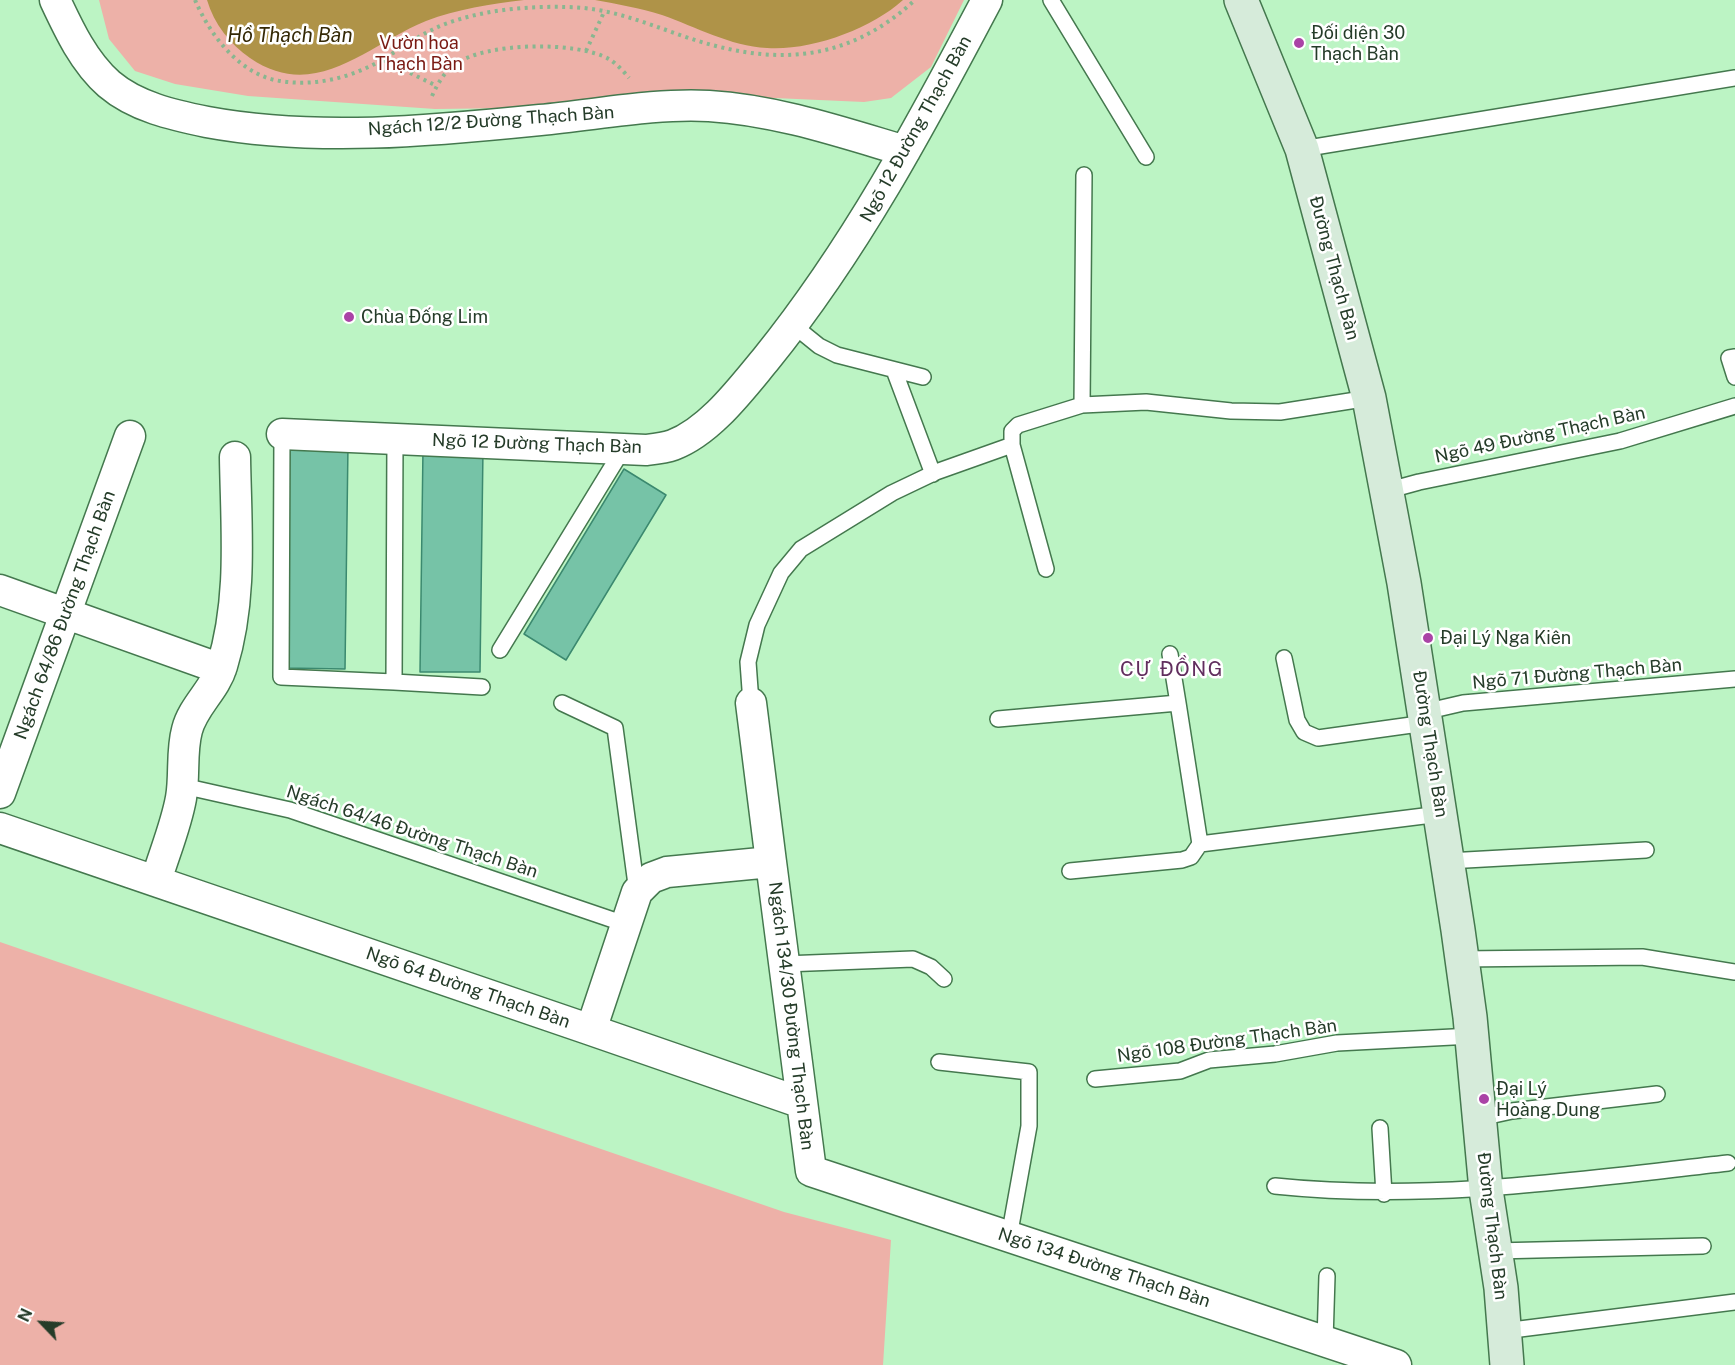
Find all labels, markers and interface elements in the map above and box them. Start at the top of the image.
place label: Đối diện 30 Thạch Bàn [1311,22,1405,64]
water label: Hồ Thạch Bàn [227,24,353,48]
park label: Vườn hoa Thạch Bàn [375,32,463,74]
street label: Ngõ 12 Đường Thạch Bàn [856,32,976,226]
marker: Đối diện 30 Thạch Bàn [1292,36,1306,50]
street label: Ngách 12/2 Đường Thạch Bàn [367,102,615,140]
street label: Đường Thạch Bàn [1304,193,1364,343]
place label: Chùa Đống Lim [361,306,488,328]
marker: Chùa Đống Lim [342,310,356,324]
street label: Ngõ 49 Đường Thạch Bàn [1433,402,1647,468]
street label: Ngõ 12 Đường Thạch Bàn [432,430,642,458]
street label: Ngách 64/86 Đường Thạch Bàn [10,488,120,742]
place label: Đại Lý Nga Kiên [1440,627,1571,649]
marker: Đại Lý Nga Kiên [1421,631,1435,645]
street label: Ngõ 71 Đường Thạch Bàn [1471,654,1683,694]
district label: CỰ ĐỒNG [1120,658,1224,682]
street label: Đường Thạch Bàn [1408,669,1452,819]
street label: Ngách 64/46 Đường Thạch Bàn [284,781,540,883]
street label: Ngách 134/30 Đường Thạch Bàn [764,881,818,1151]
street label: Ngõ 64 Đường Thạch Bàn [363,943,573,1033]
street label: Ngõ 108 Đường Thạch Bàn [1116,1015,1338,1067]
place label: Đại Lý Hoàng Dung [1496,1078,1600,1120]
marker: Đại Lý Hoàng Dung [1477,1092,1491,1106]
street label: Đường Thạch Bàn [1472,1151,1512,1301]
street label: Ngõ 134 Đường Thạch Bàn [995,1223,1213,1313]
north arrow [12,1293,72,1353]
text: N [14,1306,36,1325]

